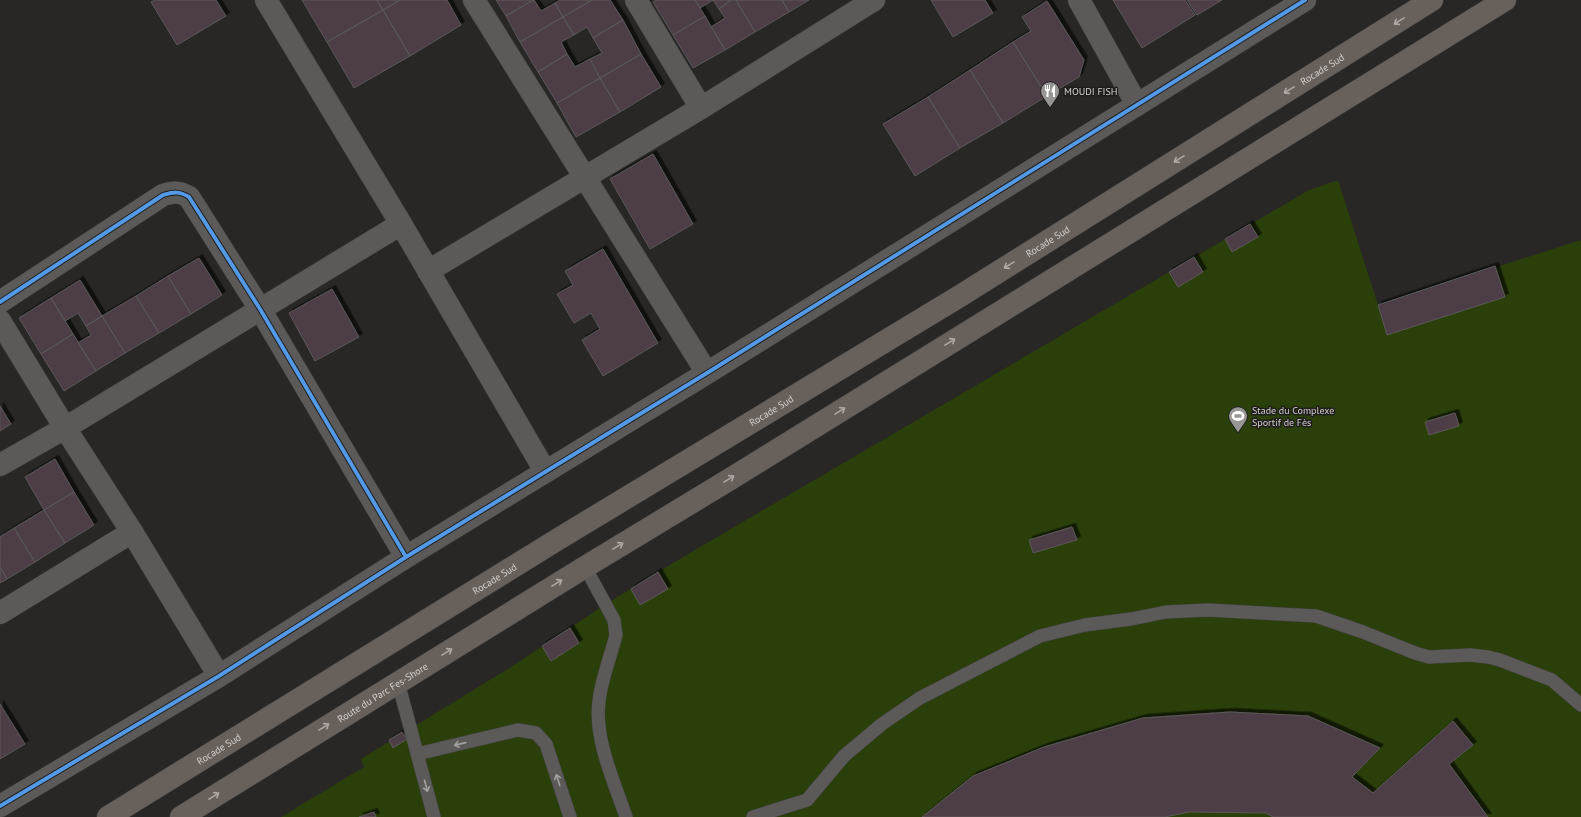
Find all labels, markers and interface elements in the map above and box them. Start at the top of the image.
one-way arrow [1393,17,1405,25]
street label: Rocade Sud [1298,50,1346,88]
restaurant icon: MOUDI FISH [1039,80,1061,108]
place label: MOUDI FISH [1064,85,1118,98]
one-way arrow [1283,86,1295,94]
one-way arrow [1173,155,1185,163]
street label: Rocade Sud [1023,222,1072,260]
one-way arrow [1004,261,1015,269]
one-way arrow [944,338,956,346]
street label: Rocade Sud [747,392,796,429]
place label: Stade du Complexe Sportif de Fès [1252,404,1334,429]
sports icon: Stade du Complexe Sportif de Fès [1227,405,1249,433]
one-way arrow [834,406,846,414]
one-way arrow [723,475,735,483]
one-way arrow [612,542,624,550]
street label: Rocade Sud [470,560,519,597]
one-way arrow [551,579,563,587]
one-way arrow [441,647,453,655]
street label: Route du Parc Fes-Shore [335,659,430,725]
one-way arrow [318,723,330,731]
street label: Rocade Sud [194,730,243,767]
one-way arrow [454,741,467,749]
one-way arrow [553,774,561,786]
one-way arrow [423,779,430,792]
one-way arrow [208,792,220,800]

